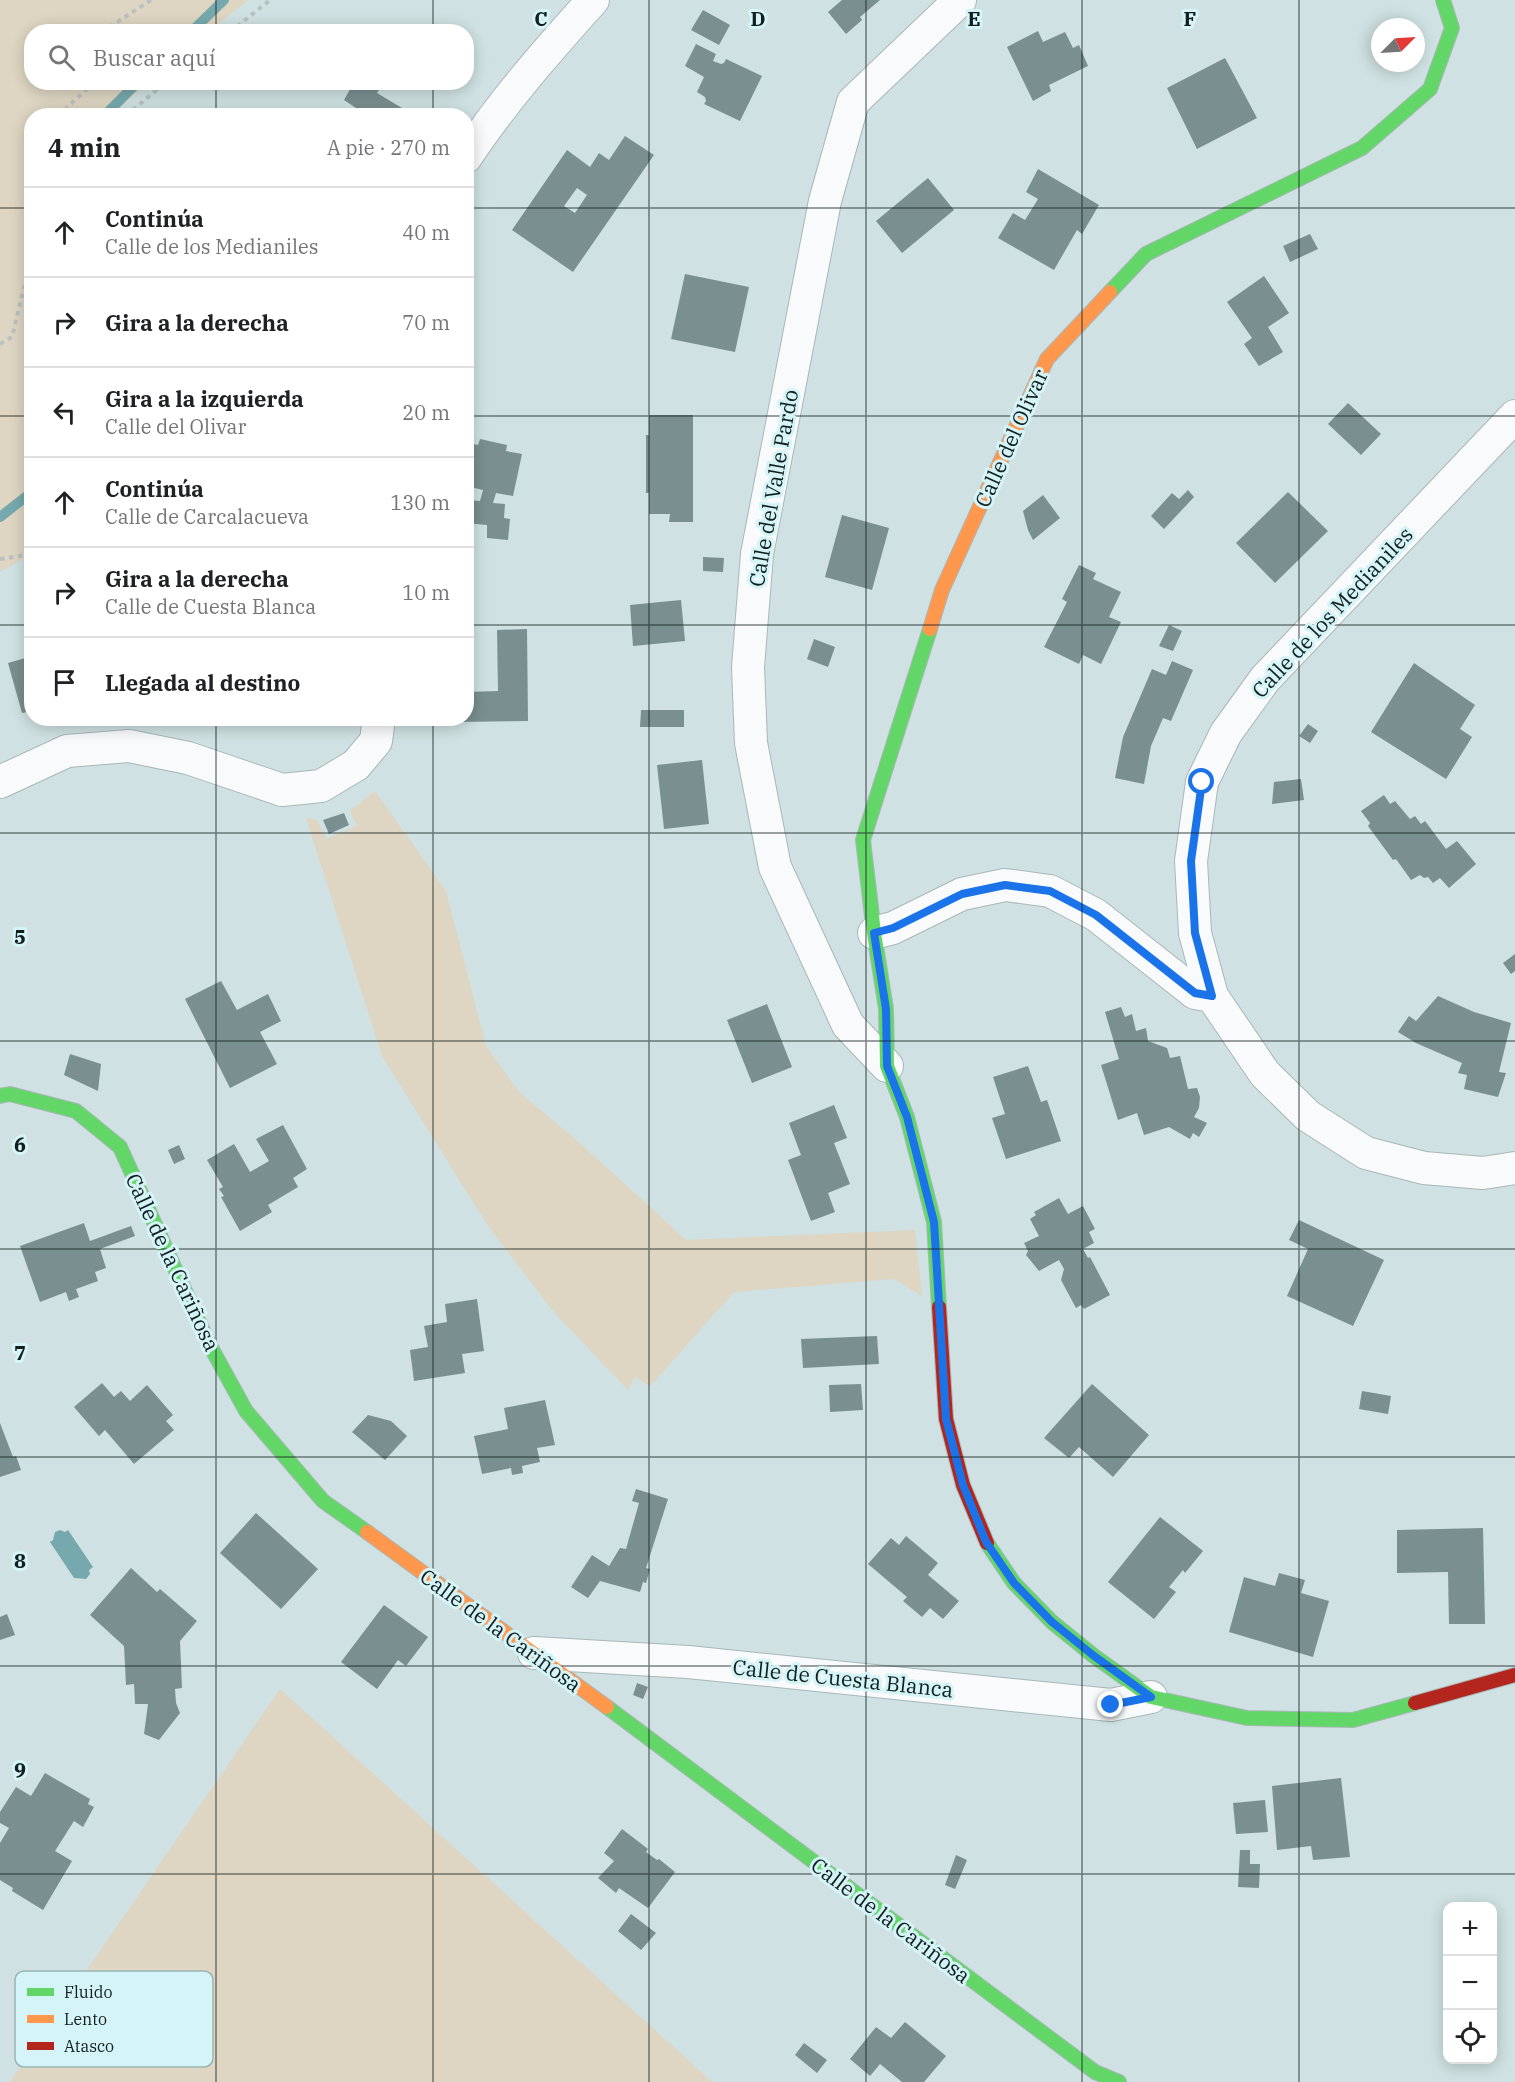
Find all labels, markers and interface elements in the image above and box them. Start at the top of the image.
text: C [534,5,548,32]
text: D [750,5,766,32]
text: E [967,5,981,32]
text: F [1184,5,1196,32]
north arrow [1371,18,1425,72]
search box [24,24,474,90]
icon: search [45,41,78,74]
text: Buscar aquí [93,43,216,72]
text: 4 min [48,130,121,164]
text: A pie · 270 m [327,134,450,161]
text: Continúa [105,204,204,233]
icon: ahead [48,216,81,249]
text: 40 m [402,219,450,246]
text: Calle de los Medianiles [105,233,319,260]
icon: right [48,306,81,339]
text: Gira a la derecha [105,308,289,337]
text: 70 m [402,309,450,336]
street label: Calle del Olivar [968,364,1054,512]
text: Gira a la izquierda [105,384,304,413]
street label: Calle del Valle Pardo [742,387,804,589]
icon: left [48,396,81,429]
text: 20 m [402,399,450,426]
text: Calle del Olivar [105,413,246,440]
text: Continúa [105,474,204,503]
icon: ahead [48,486,81,519]
text: 130 m [390,489,450,516]
text: Calle de Carcalacueva [105,503,309,530]
street label: Calle de los Medianiles [1245,520,1419,704]
text: Gira a la derecha [105,564,289,593]
icon: right [48,576,81,609]
text: 10 m [402,579,450,606]
text: Calle de Cuesta Blanca [105,593,316,620]
icon: arrive [48,666,81,699]
text: Llegada al destino [105,668,300,697]
route start [1188,768,1214,794]
text: 5 [14,923,26,950]
text: 6 [14,1131,26,1158]
street label: Calle de la Cariñosa [120,1169,226,1355]
text: 7 [14,1339,26,1366]
text: 8 [14,1547,26,1574]
street label: Calle de la Cariñosa [415,1562,587,1698]
street label: Calle de Cuesta Blanca [731,1652,955,1704]
route end [1097,1691,1123,1717]
text: 9 [14,1756,26,1783]
street label: Calle de la Cariñosa [806,1851,976,1989]
map controls [1443,1902,1497,2064]
button: + [1443,1902,1497,1956]
button: − [1443,1956,1497,2010]
legend [15,1971,213,2067]
text: Fluido [64,1982,113,2002]
text: Lento [64,2009,107,2029]
button: locate [1443,2010,1497,2064]
text: Atasco [64,2036,114,2056]

